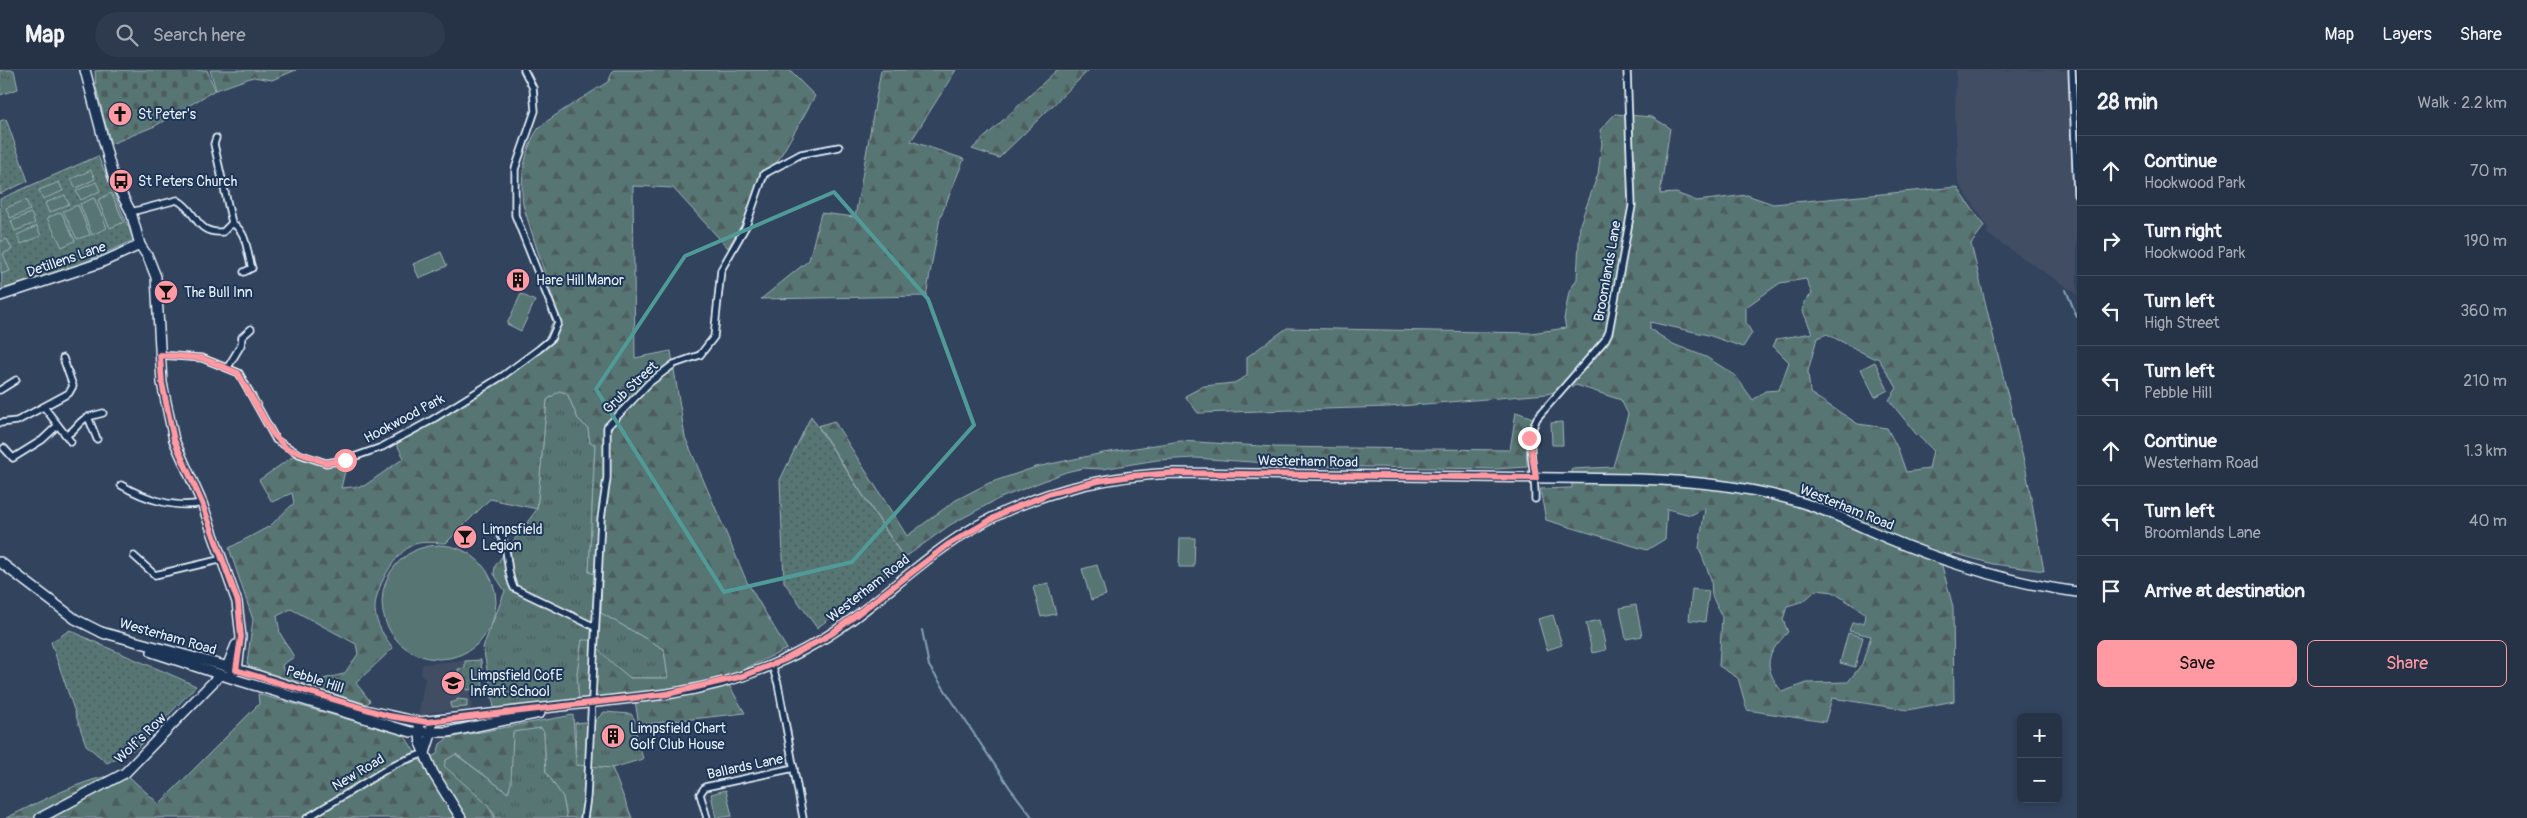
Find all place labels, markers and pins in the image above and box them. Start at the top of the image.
church icon: St Peter's [107,101,133,127]
place label: St Peter's [138,106,197,123]
bus stop icon: St Peters Church [108,168,134,194]
place label: St Peters Church [138,173,237,190]
building icon: Hare Hill Manor [505,267,531,293]
place label: Hare Hill Manor [536,272,624,289]
bar icon: The Bull Inn [153,279,179,305]
place label: The Bull Inn [184,284,253,301]
place label: Limpsfield Legion [482,521,543,554]
bar icon: Limpsfield Legion [452,524,478,550]
place label: Limpsfield CofE Infant School [470,667,563,700]
school or university icon: Limpsfield CofE Infant School [440,670,466,696]
place label: Limpsfield Chart Golf Club House [630,720,726,753]
building icon: Limpsfield Chart Golf Club House [600,723,626,749]

